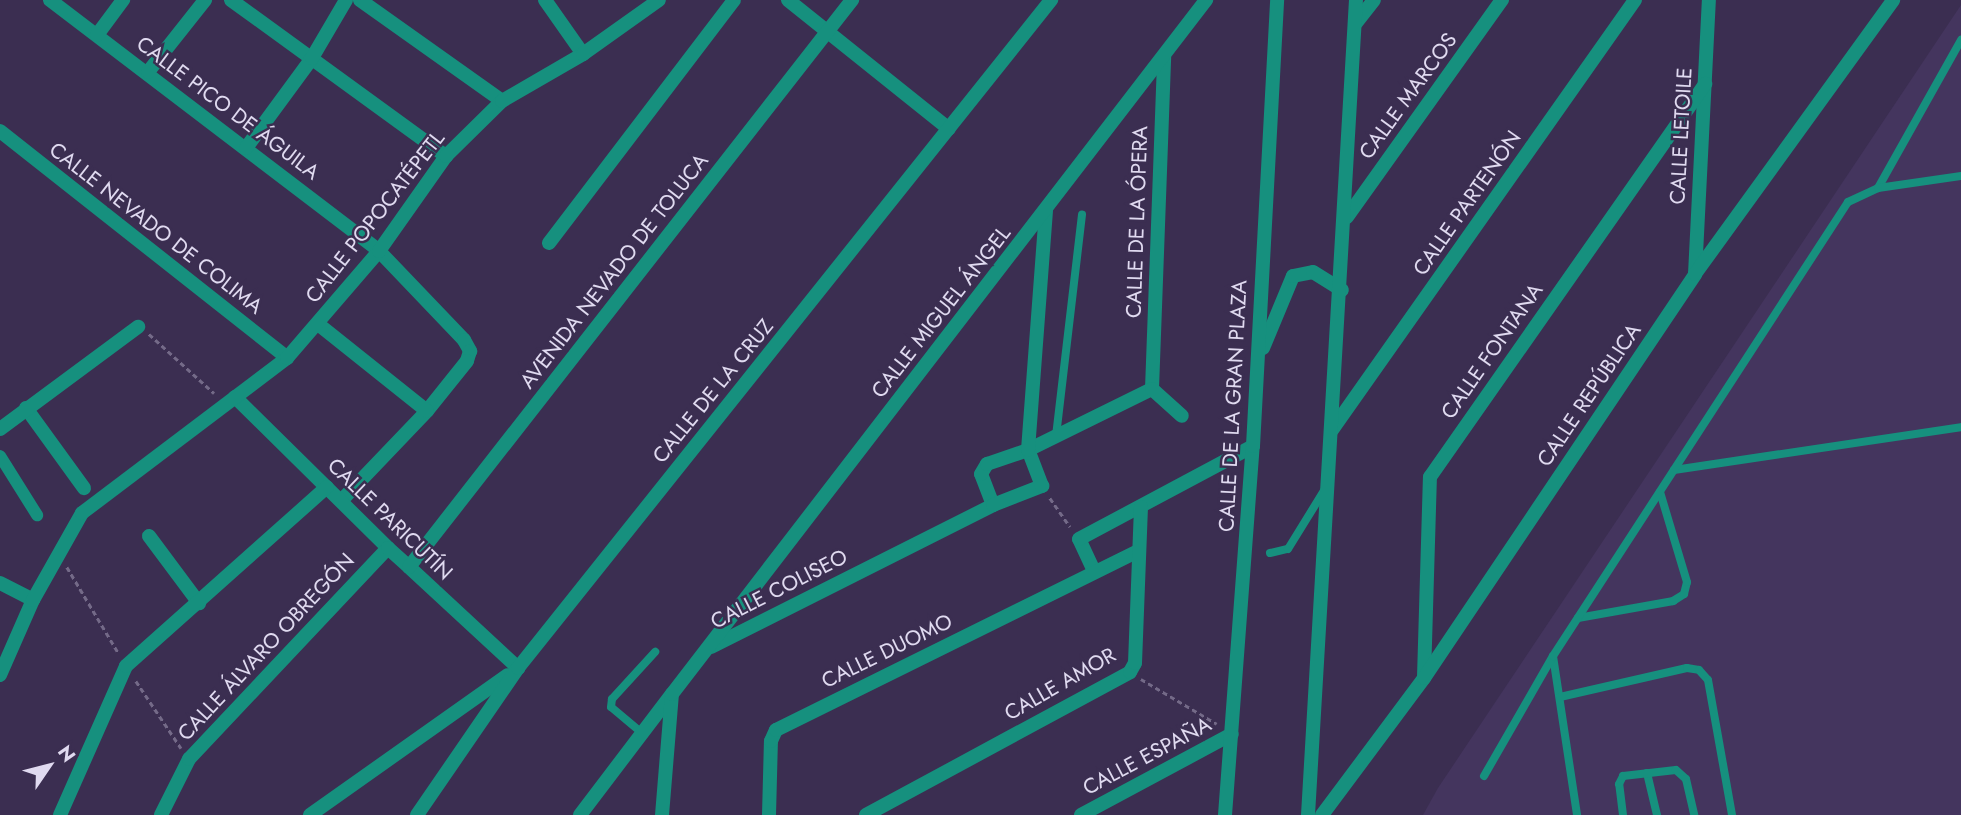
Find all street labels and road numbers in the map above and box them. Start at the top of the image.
street label: CALLE MARCOS [1354,28,1462,164]
street label: CALLE PICO DE ÁGUILA [132,31,324,185]
street label: CALLE LETOILE [1665,67,1697,205]
street label: CALLE DE LA ÓPERA [1121,125,1153,319]
street label: CALLE POPOCATÉPETL [300,126,450,308]
street label: CALLE PARTENÓN [1408,126,1526,280]
street label: CALLE NEVADO DE COLIMA [44,137,268,319]
street label: AVENIDA NEVADO DE TOLUCA [514,149,714,393]
street label: CALLE MIGUEL ÁNGEL [866,221,1016,403]
street label: CALLE FONTANA [1436,278,1548,424]
street label: CALLE DE LA GRAN PLAZA [1214,279,1252,533]
street label: CALLE DE LA CRUZ [647,314,779,468]
street label: CALLE REPÚBLICA [1532,319,1646,471]
street label: CALLE PARICUTÍN [322,453,458,585]
street label: CALLE COLISEO [706,544,852,634]
street label: CALLE ÁLVARO OBREGÓN [173,548,359,746]
street label: CALLE DUOMO [818,608,956,694]
street label: CALLE AMOR [1000,642,1120,726]
street label: CALLE ESPAÑA [1078,712,1216,800]

